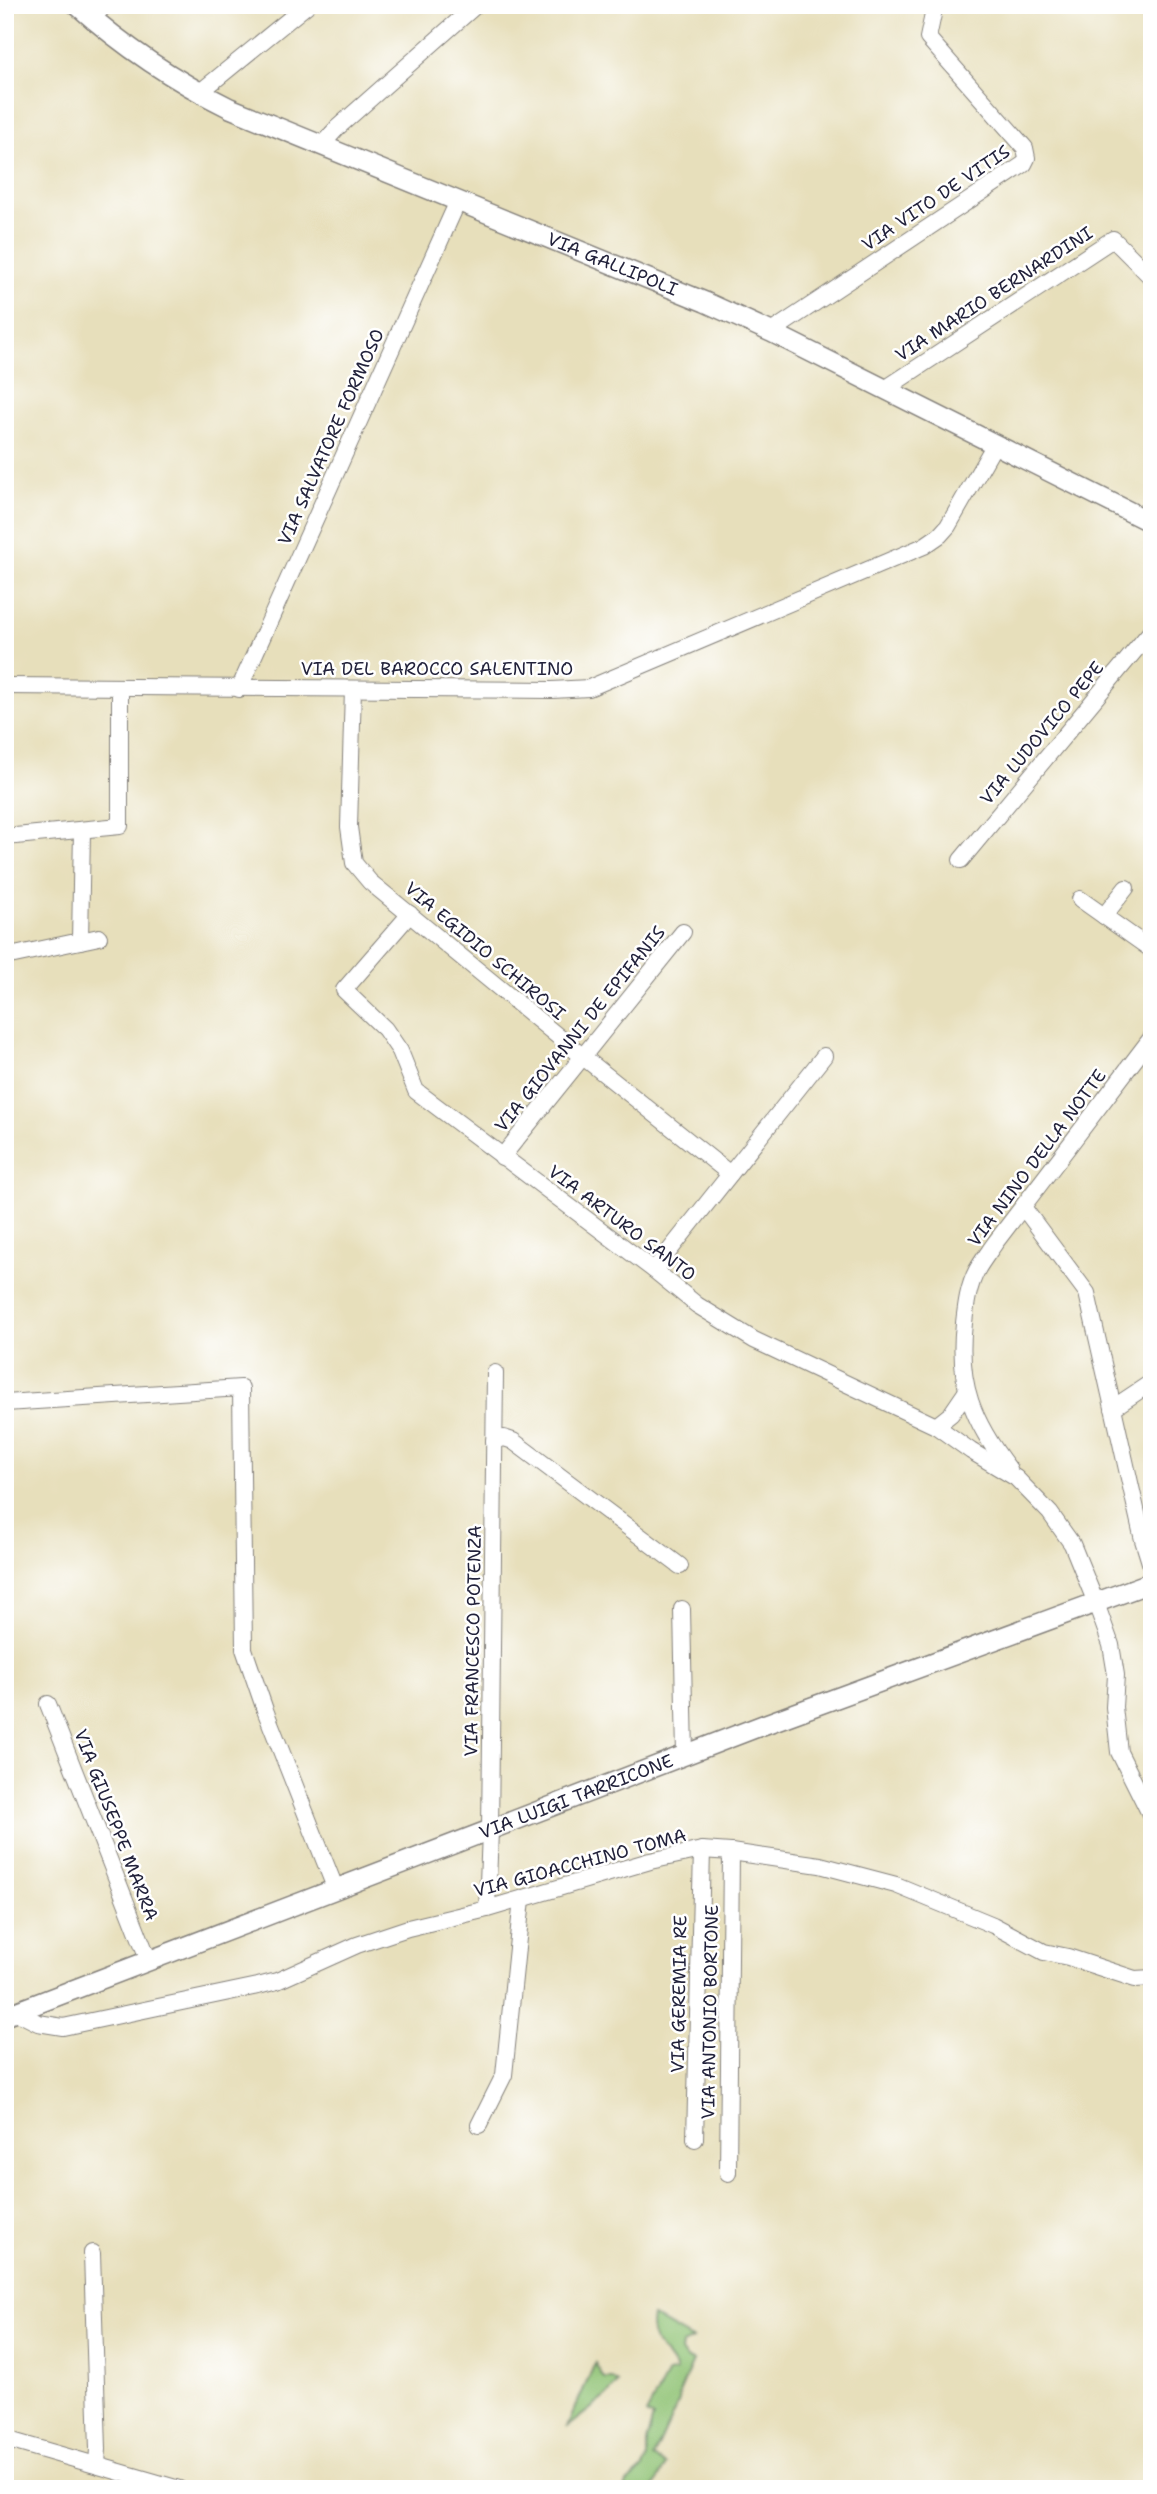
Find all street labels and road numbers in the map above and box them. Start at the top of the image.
street label: VIA VITO DE VITIS [857,139,1015,257]
street label: VIA MARIO BERNARDINI [891,221,1097,367]
street label: VIA GALLIPOLI [543,227,681,302]
street label: VIA SALVATORE FORMOSO [272,325,390,549]
street label: VIA LUDOVICO PEPE [975,656,1109,810]
street label: VIA DEL BAROCCO SALENTINO [301,657,573,681]
street label: VIA EGIDIO SCHIROSI [400,877,571,1025]
street label: VIA GIOVANNI DE EPIFANIS [489,921,671,1137]
street label: VIA NINO DELLA NOTTE [962,1064,1112,1252]
street label: VIA ARTURO SANTO [543,1160,701,1286]
street label: VIA FRANCESCO POTENZA [459,1525,487,1757]
street label: VIA GIUSEPPE MARRA [68,1726,164,1924]
street label: VIA LUIGI TARRICONE [476,1749,677,1845]
street label: VIA GIOACCHINO TOMA [471,1823,689,1903]
street label: VIA ANTONIO BORTONE [696,1904,724,2120]
street label: VIA GEREMIA RE [666,1915,692,2073]

